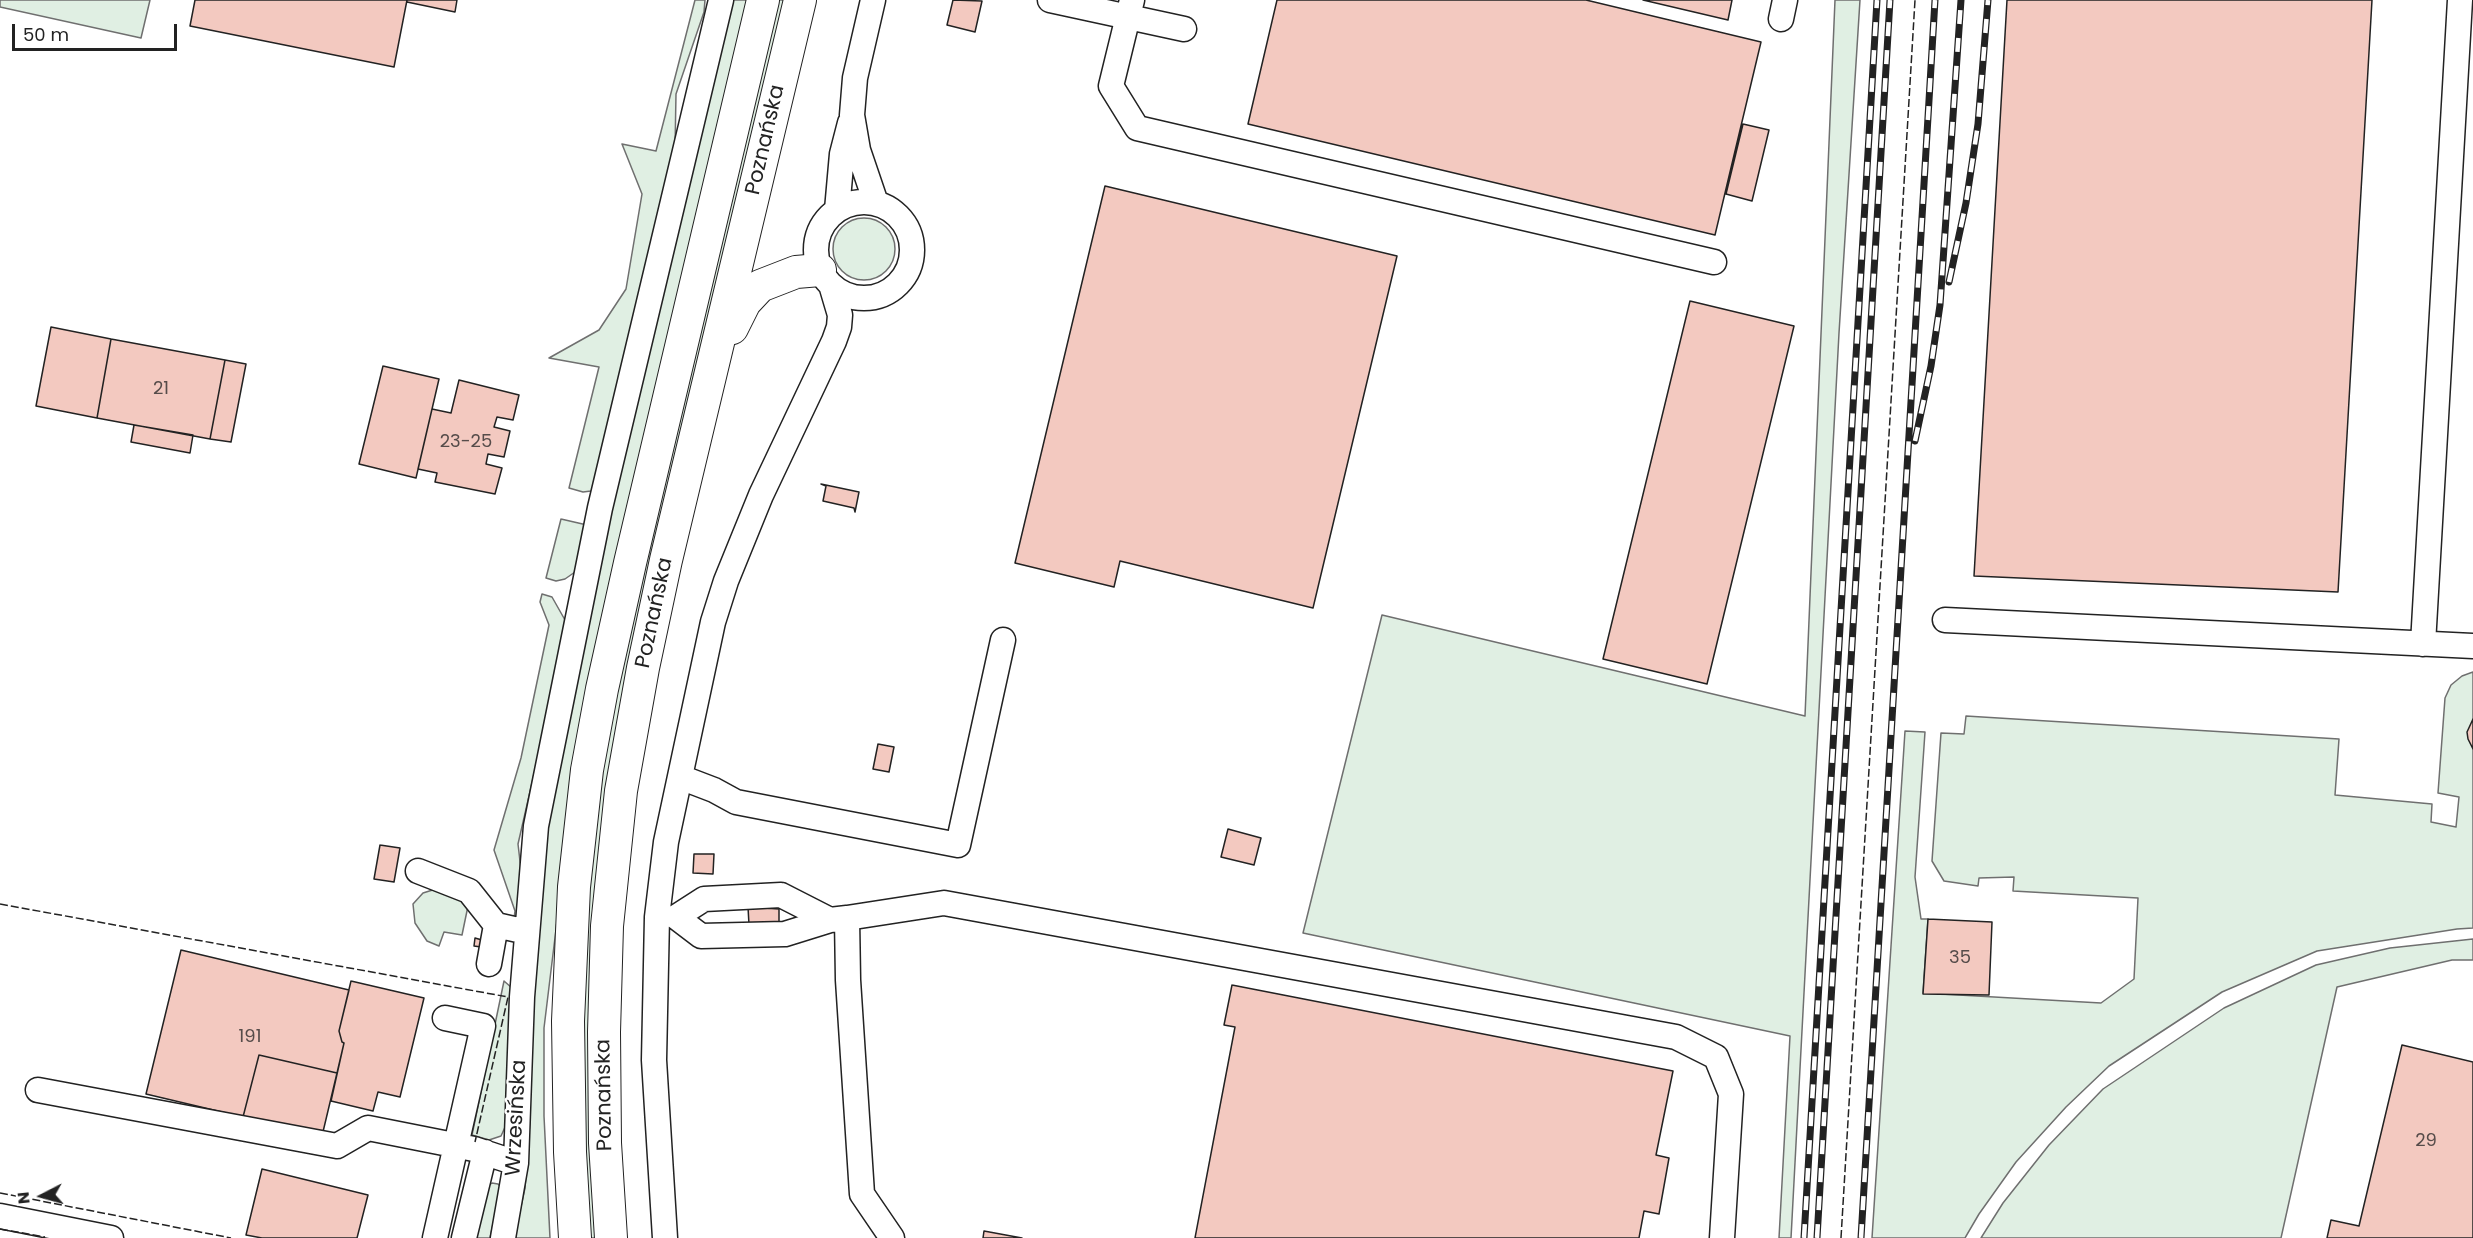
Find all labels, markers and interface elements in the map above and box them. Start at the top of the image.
scale bar [15,12,180,50]
text: 50 m [23,22,69,47]
street label: Poznańska [741,83,791,197]
house number: 21 [153,378,169,400]
house number: 23-25 [440,431,492,453]
street label: Poznańska [631,556,679,670]
house number: 35 [1949,947,1971,969]
house number: 191 [239,1026,261,1048]
street label: Poznańska [591,1039,619,1151]
street label: Wrzesińska [501,1059,533,1177]
house number: 29 [2415,1130,2437,1152]
north arrow [12,1166,72,1226]
text: N [12,1191,36,1205]

